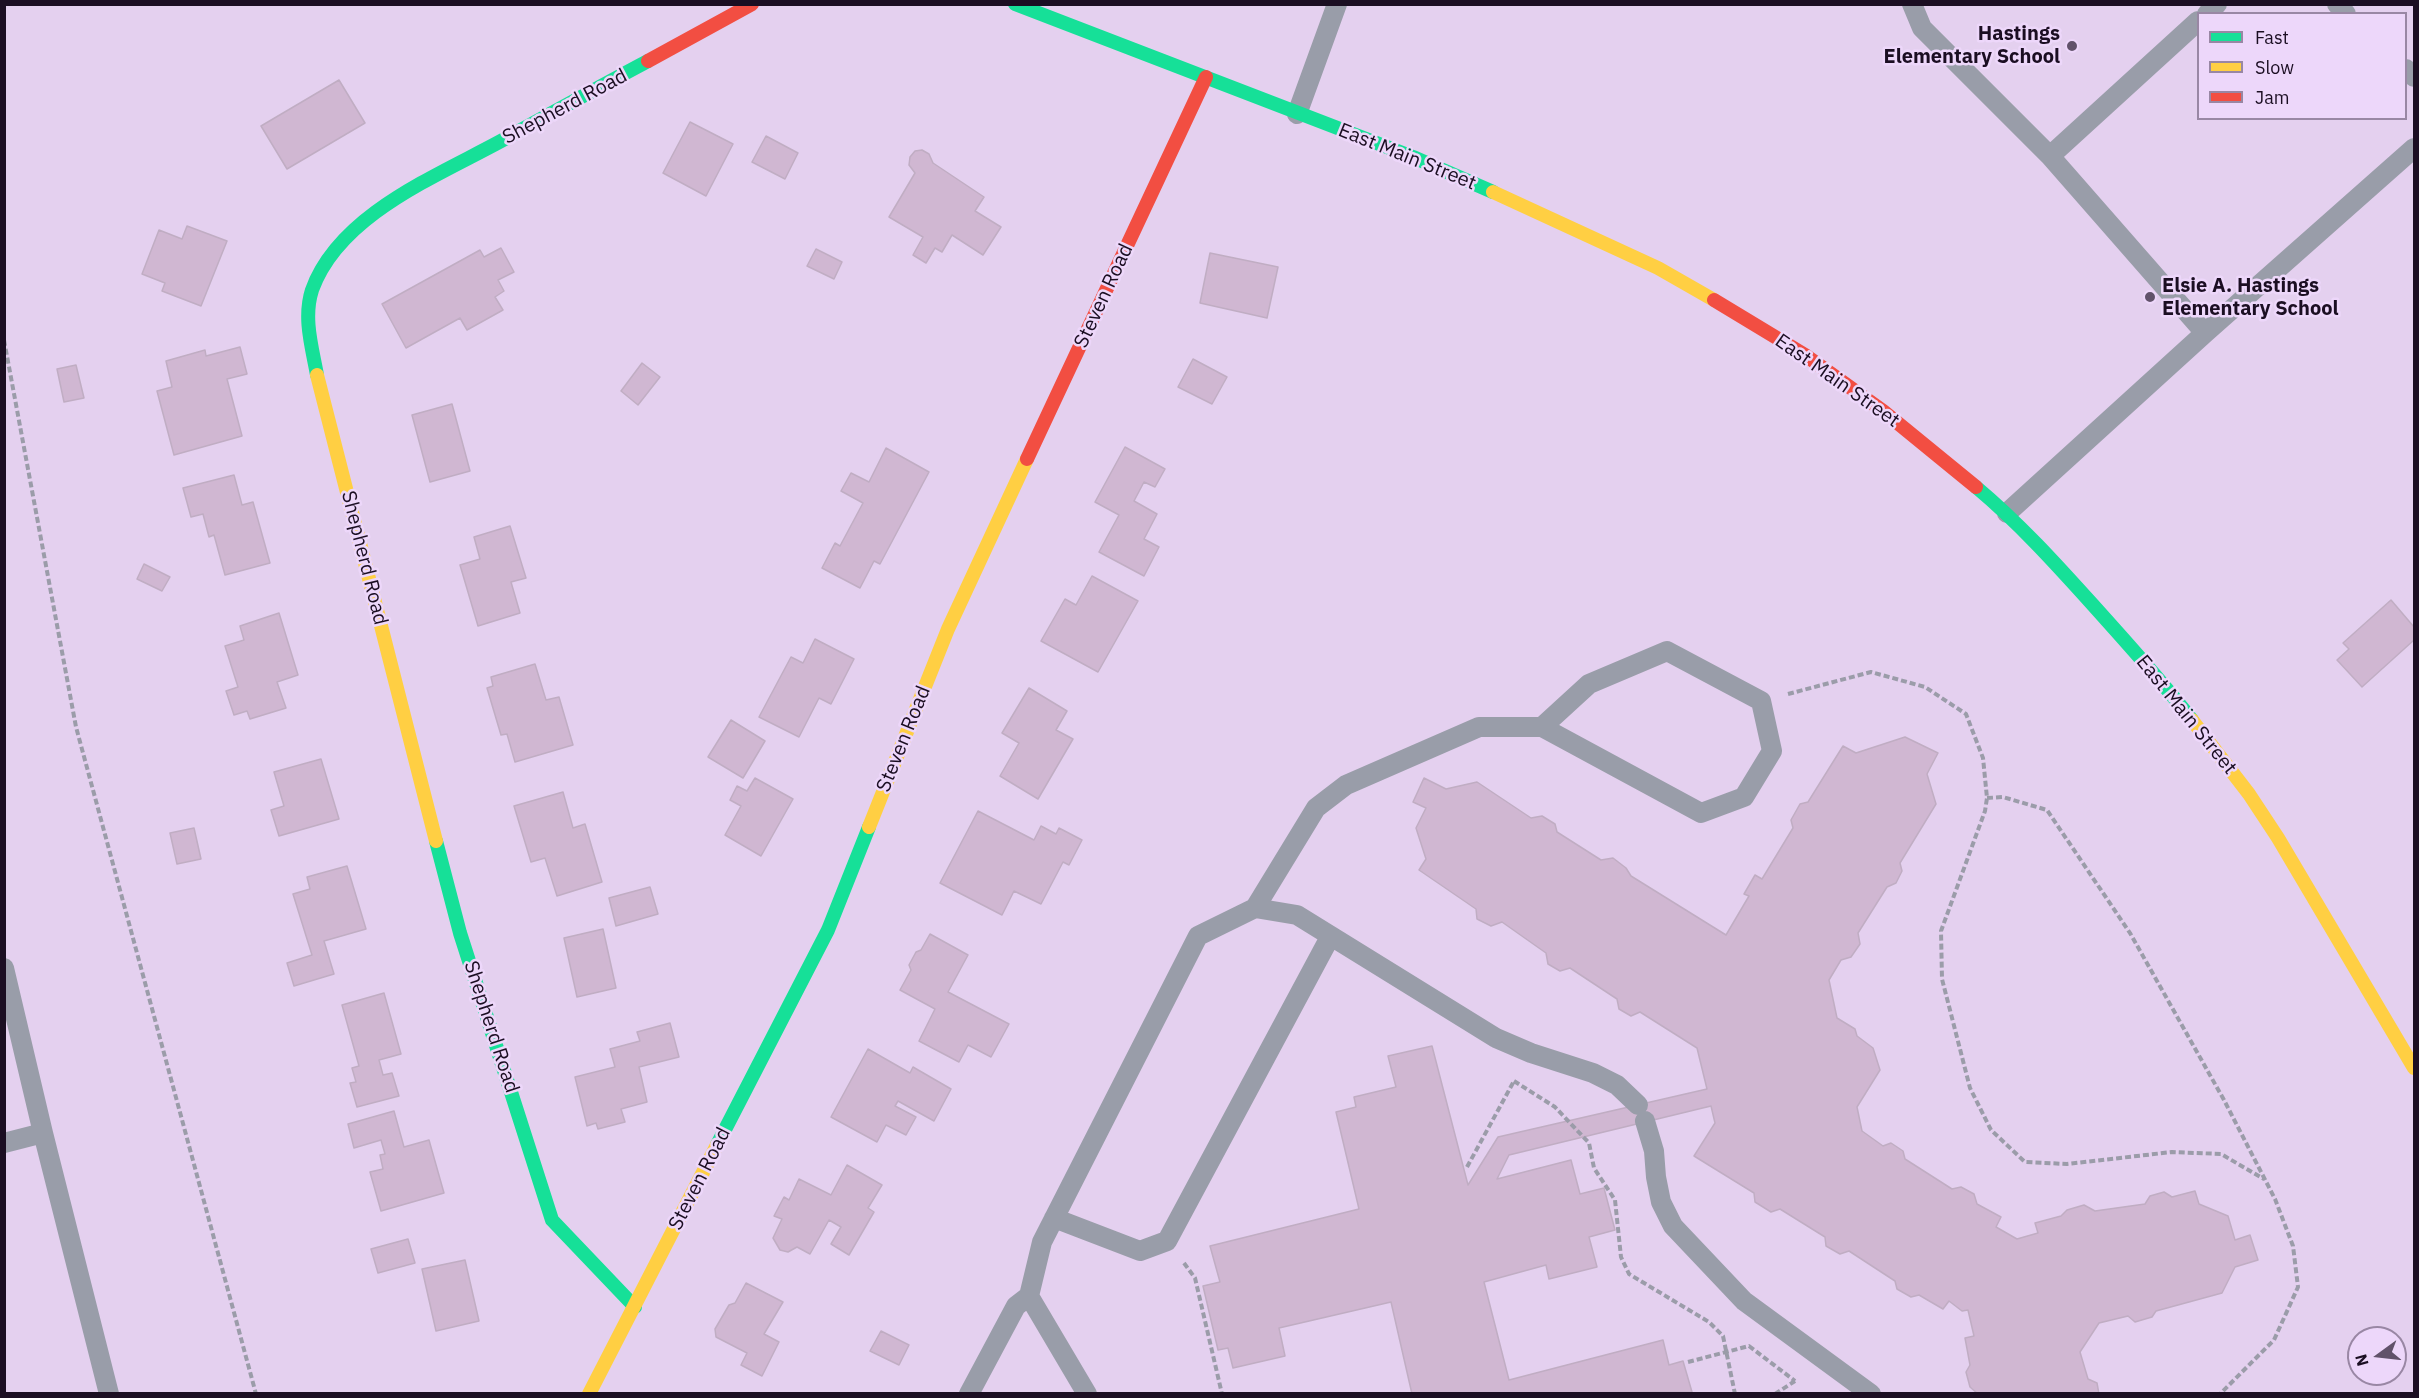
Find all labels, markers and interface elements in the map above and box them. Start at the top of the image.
legend [2197,12,2407,120]
place label: Hastings Elementary School [1884,22,2060,69]
text: Fast [2255,26,2289,49]
marker: Hastings Elementary School [2065,39,2079,53]
text: Slow [2255,56,2294,79]
street label: Shepherd Road [499,64,631,150]
text: Jam [2255,86,2290,109]
street label: East Main Street [1335,118,1479,196]
street label: Steven Road [1069,240,1139,352]
place label: Elsie A. Hastings Elementary School [2162,274,2338,321]
marker: Elsie A. Hastings Elementary School [2143,290,2157,304]
street label: East Main Street [1770,329,1904,433]
street label: Shepherd Road [336,488,392,628]
street label: East Main Street [2131,651,2241,779]
street label: Steven Road [872,683,936,795]
street label: Shepherd Road [458,958,524,1096]
street label: Steven Road [664,1124,736,1234]
north arrow [2347,1326,2407,1386]
text: N [2350,1352,2373,1368]

